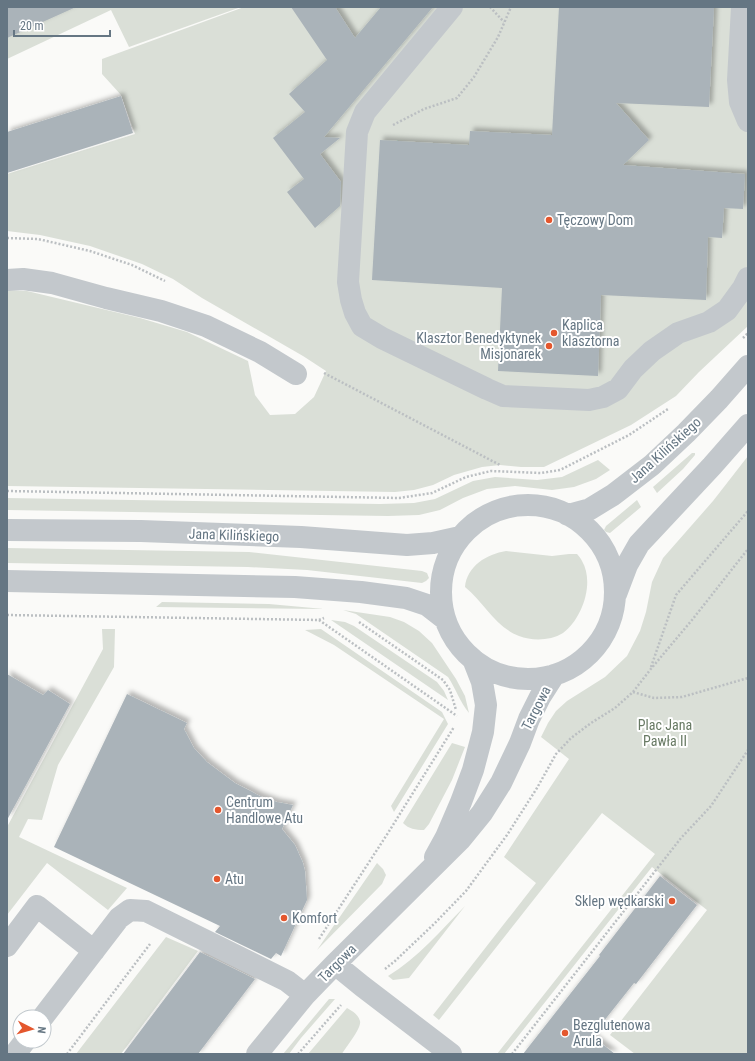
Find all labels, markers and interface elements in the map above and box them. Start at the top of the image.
scale bar [14,12,110,38]
text: 20 m [20,19,44,33]
place label: Tęczowy Dom [557,212,633,228]
marker: Tęczowy Dom [544,215,554,225]
place label: Kaplica klasztorna [562,317,620,349]
marker: Kaplica klasztorna [549,328,559,338]
place label: Klasztor Benedyktynek Misjonarek [416,330,542,362]
marker: Klasztor Benedyktynek Misjonarek [544,341,554,351]
street label: Jana Kilińskiego [626,414,704,486]
street label: Jana Kilińskiego [188,525,280,545]
street label: Targowa [518,683,554,733]
park label: Plac Jana Pawła II [638,717,692,749]
place label: Centrum Handlowe Atu [226,794,303,826]
marker: Centrum Handlowe Atu [213,805,223,815]
place label: Atu [225,871,244,887]
marker: Atu [212,874,222,884]
place label: Sklep wędkarski [575,893,664,909]
marker: Sklep wędkarski [667,896,677,906]
place label: Komfort [292,910,337,926]
marker: Komfort [279,913,289,923]
street label: Targowa [315,941,359,985]
north arrow [12,1009,52,1049]
place label: Bezglutenowa Arula [573,1017,650,1049]
text: N [35,1026,48,1034]
marker: Bezglutenowa Arula [560,1028,570,1038]

